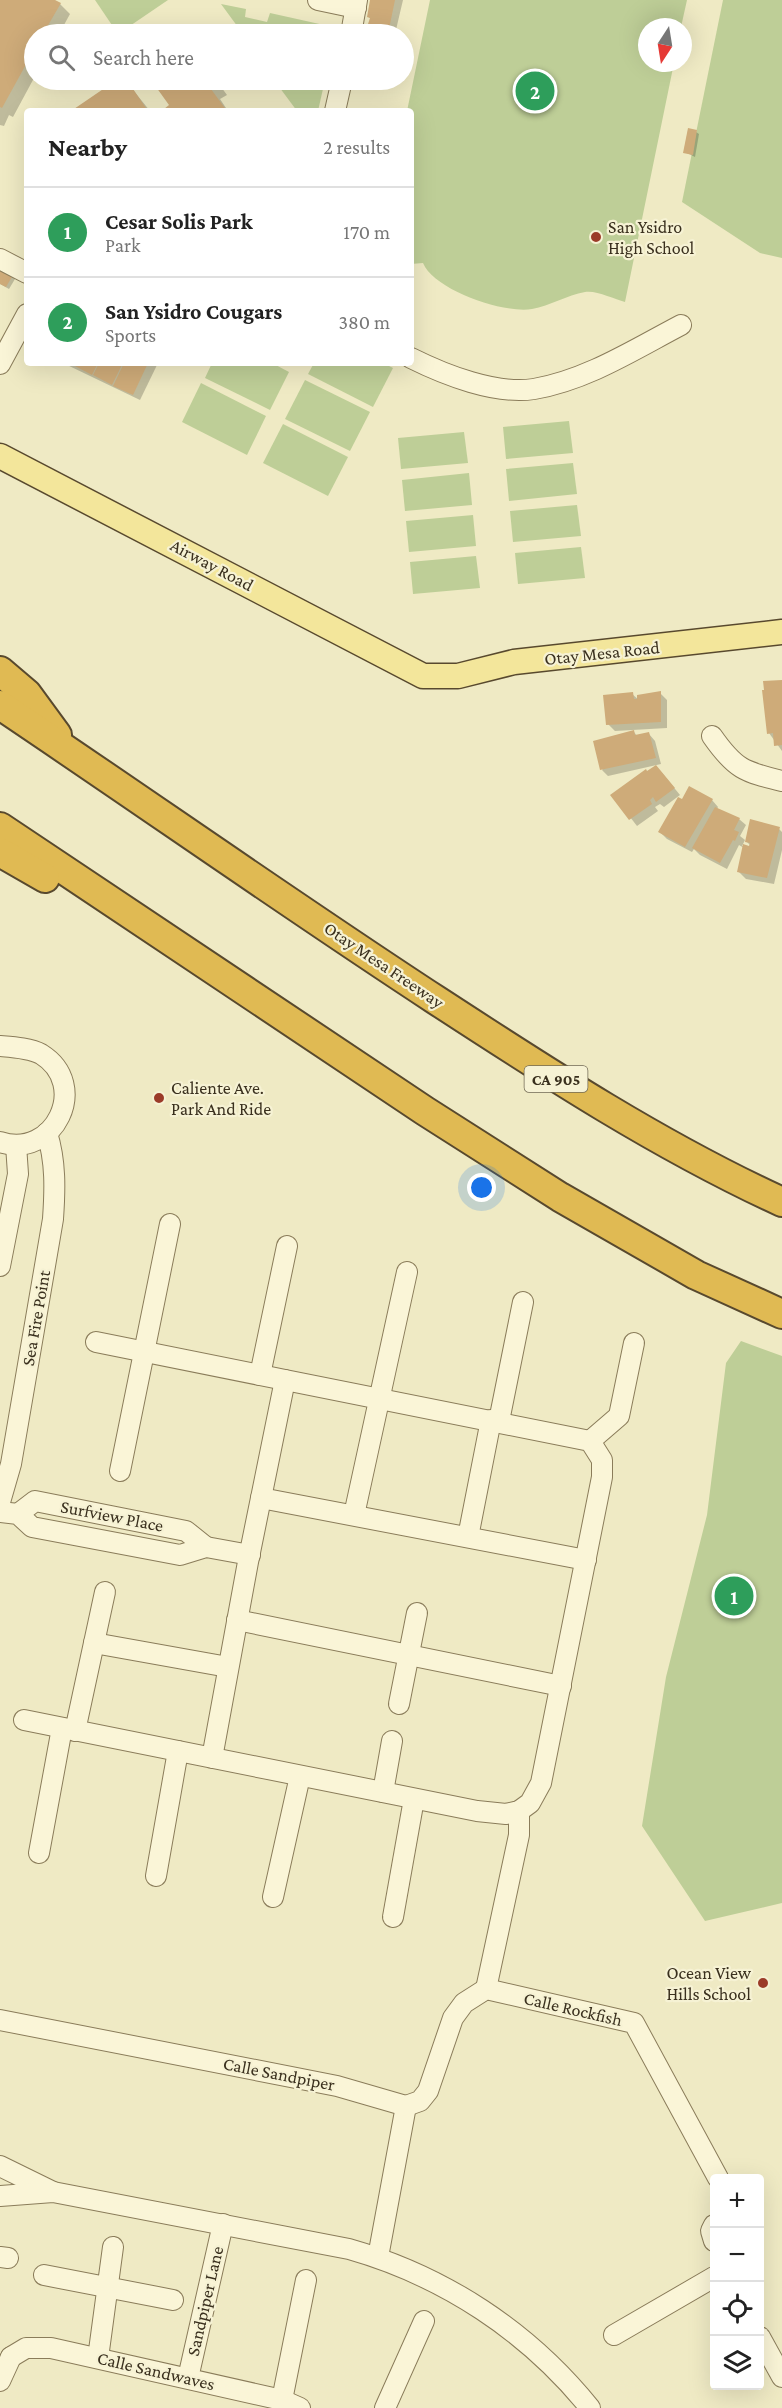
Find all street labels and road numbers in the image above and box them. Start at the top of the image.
street label: Airway Road [167,535,257,595]
street label: Otay Mesa Road [543,637,661,669]
street label: Otay Mesa Freeway [320,918,448,1013]
road number: CA 905 [524,1066,588,1092]
street label: Sea Fire Point [18,1268,54,1367]
street label: Surfview Place [59,1496,165,1536]
street label: Calle Rockfish [522,1988,625,2030]
street label: Calle Sandpiper [221,2053,337,2095]
street label: Sandpiper Lane [183,2244,227,2358]
street label: Calle Sandwaves [95,2348,217,2394]

